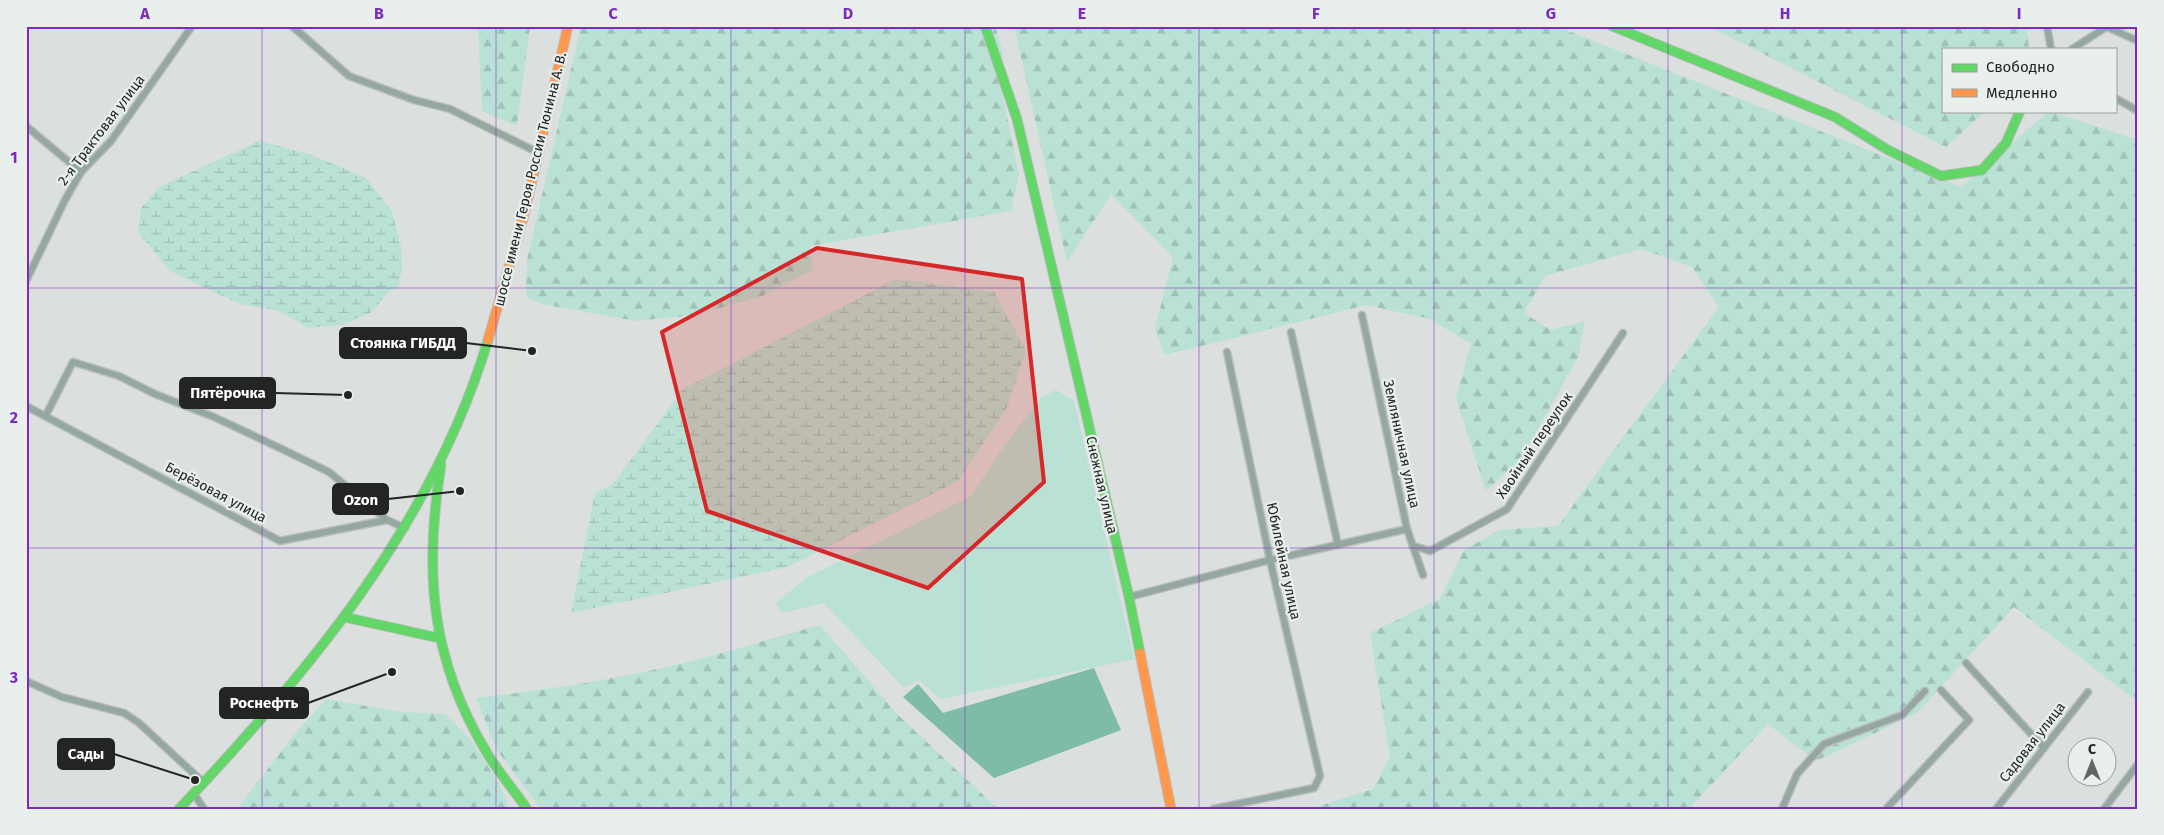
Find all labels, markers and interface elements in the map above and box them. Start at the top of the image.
text: A [139,4,150,23]
text: B [374,4,384,23]
text: C [608,4,618,23]
text: D [843,4,853,23]
text: E [1078,4,1086,23]
text: F [1312,4,1320,23]
text: G [1546,4,1556,23]
text: H [1780,4,1790,23]
text: I [2017,4,2021,23]
legend [1942,48,2116,112]
street label: шоссе имени Героя России Тюнина А. В. [491,50,570,308]
text: Свободно [1986,58,2055,76]
street label: 2-я Трактовая улица [54,72,149,189]
text: Медленно [1986,84,2058,102]
text: 1 [10,148,18,167]
callout: Стоянка ГИБДД [340,328,466,358]
text: Стоянка ГИБДД [350,334,456,352]
callout: Пятёрочка [180,378,275,408]
street label: Земляничная улица [1380,378,1423,510]
text: Пятёрочка [190,384,266,402]
street label: Хвойный переулок [1493,388,1577,502]
text: 2 [10,408,18,427]
street label: Снежная улица [1082,435,1121,536]
street label: Берёзовая улица [162,459,269,526]
callout: Ozon [333,484,388,514]
text: Ozon [344,491,378,509]
street label: Юбилейная улица [1263,501,1304,621]
text: 3 [9,668,18,687]
callout: Роснефть [220,688,308,718]
text: Роснефть [230,694,299,712]
street label: Садовая улица [1996,699,2069,786]
north arrow [2066,738,2116,788]
callout: Сады [58,739,114,769]
text: С [2088,741,2096,758]
text: Сады [68,745,104,763]

